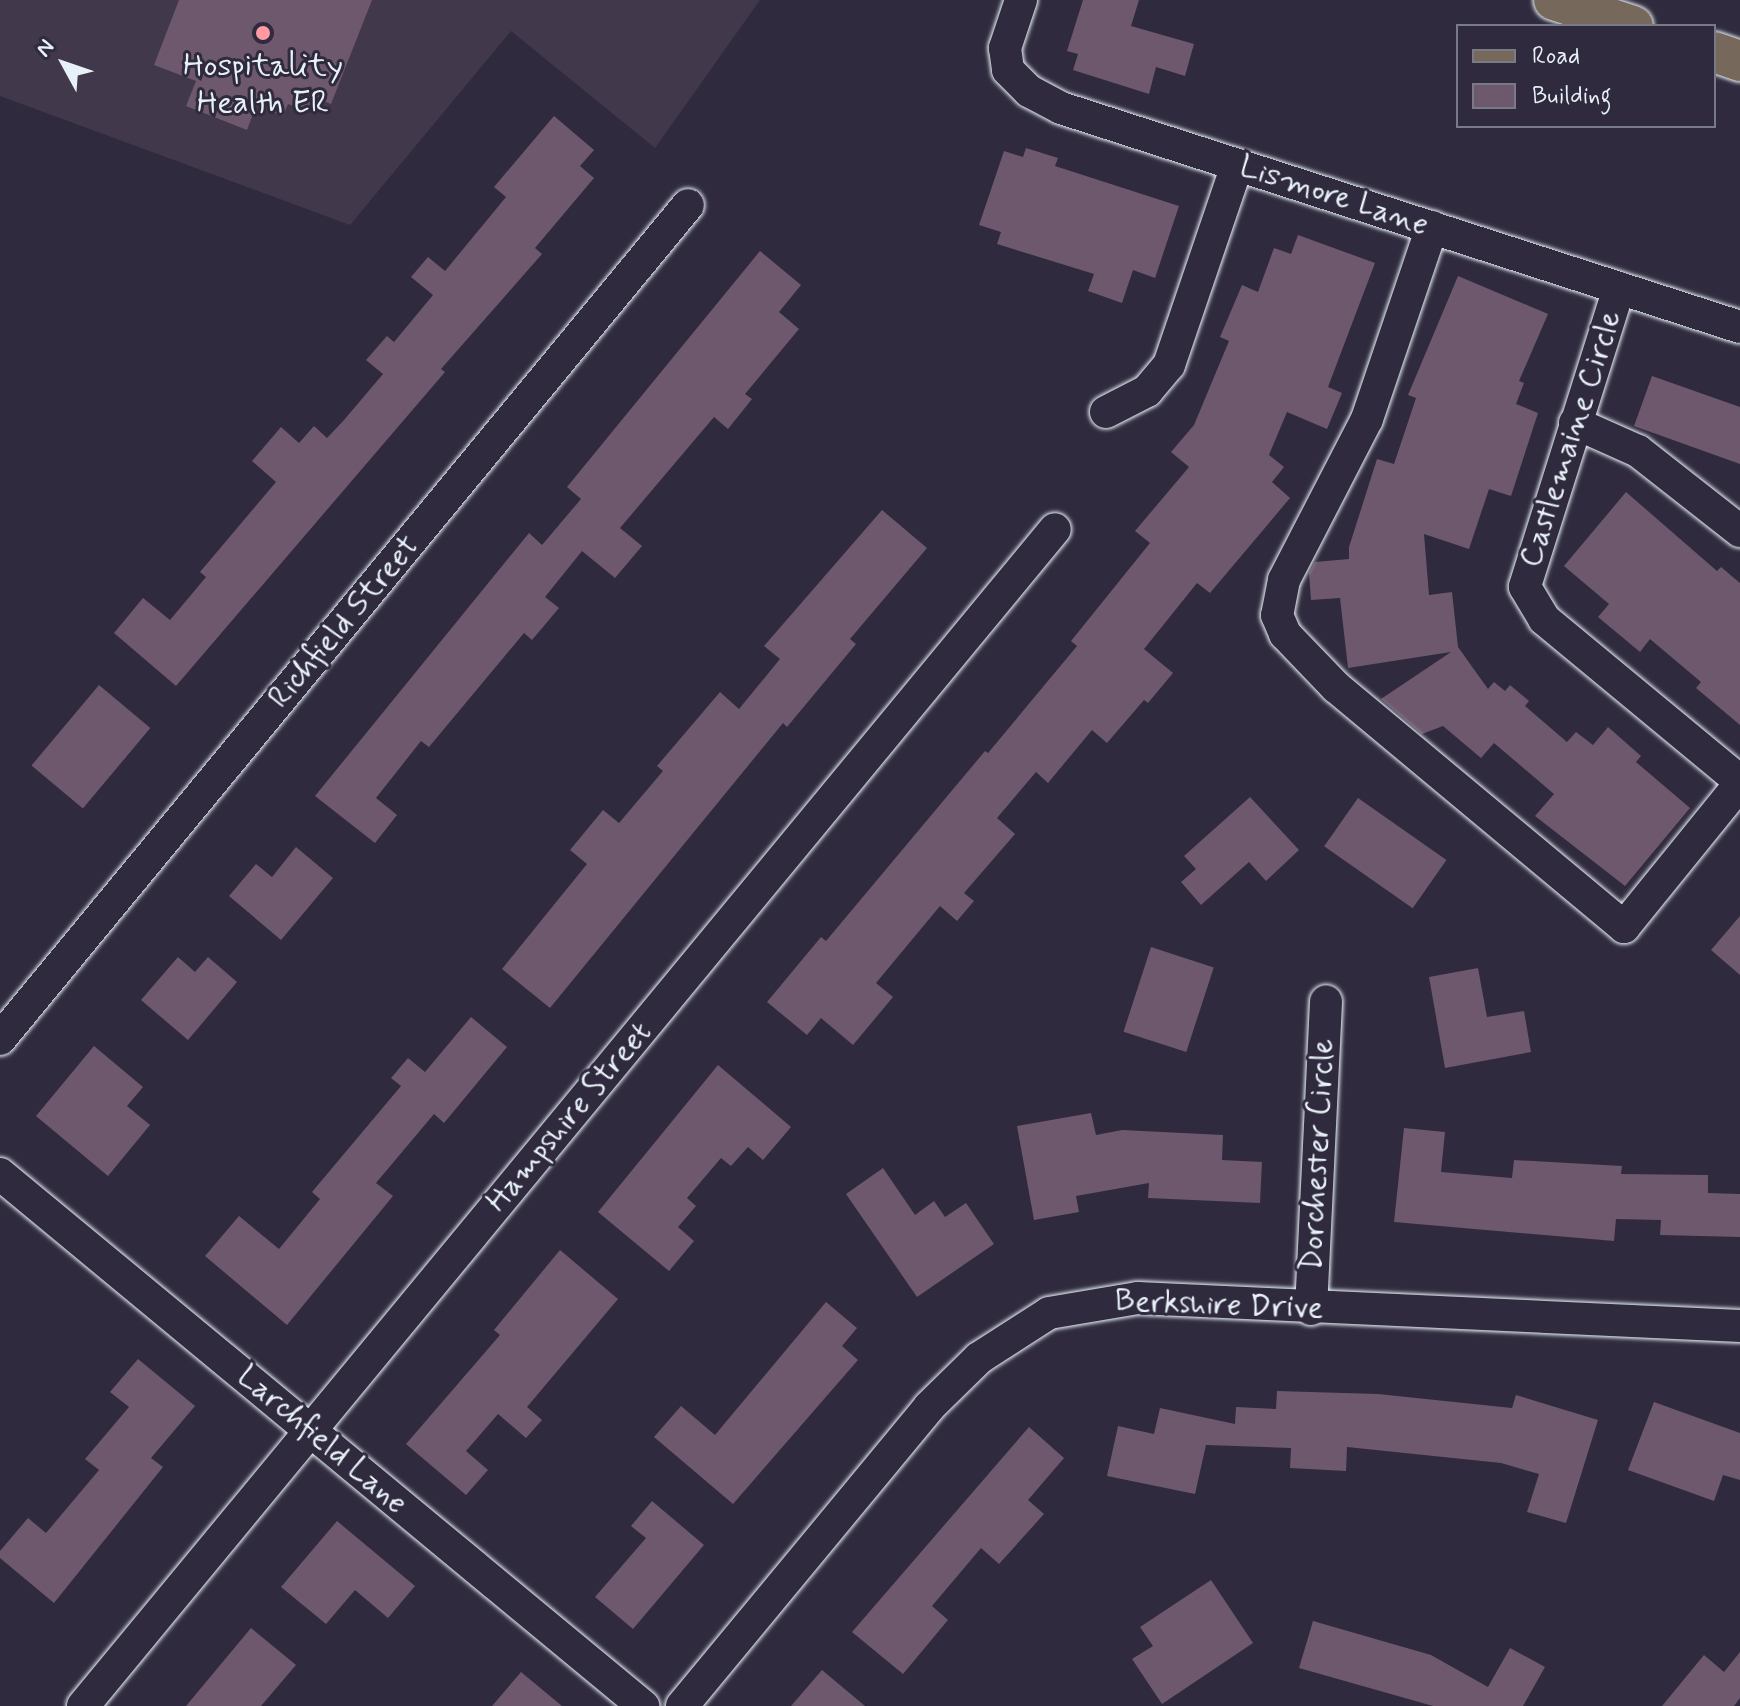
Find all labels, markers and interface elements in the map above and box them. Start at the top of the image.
marker: Hospitality Health ER [252,22,274,44]
north arrow [24,24,104,104]
legend [1456,24,1716,128]
text: N [30,34,61,63]
text: Road [1532,41,1580,72]
place label: Hospitality Health ER [183,48,343,123]
text: Building [1532,81,1612,112]
street label: Lismore Lane [1236,148,1432,244]
street label: Castlemaine Circle [1511,306,1631,572]
street label: Richfield Street [261,528,427,716]
street label: Hampshire Street [476,1012,662,1222]
street label: Dorchester Circle [1293,1037,1343,1273]
street label: Berkshire Drive [1115,1282,1323,1328]
street label: Larchfield Lane [228,1357,416,1523]

